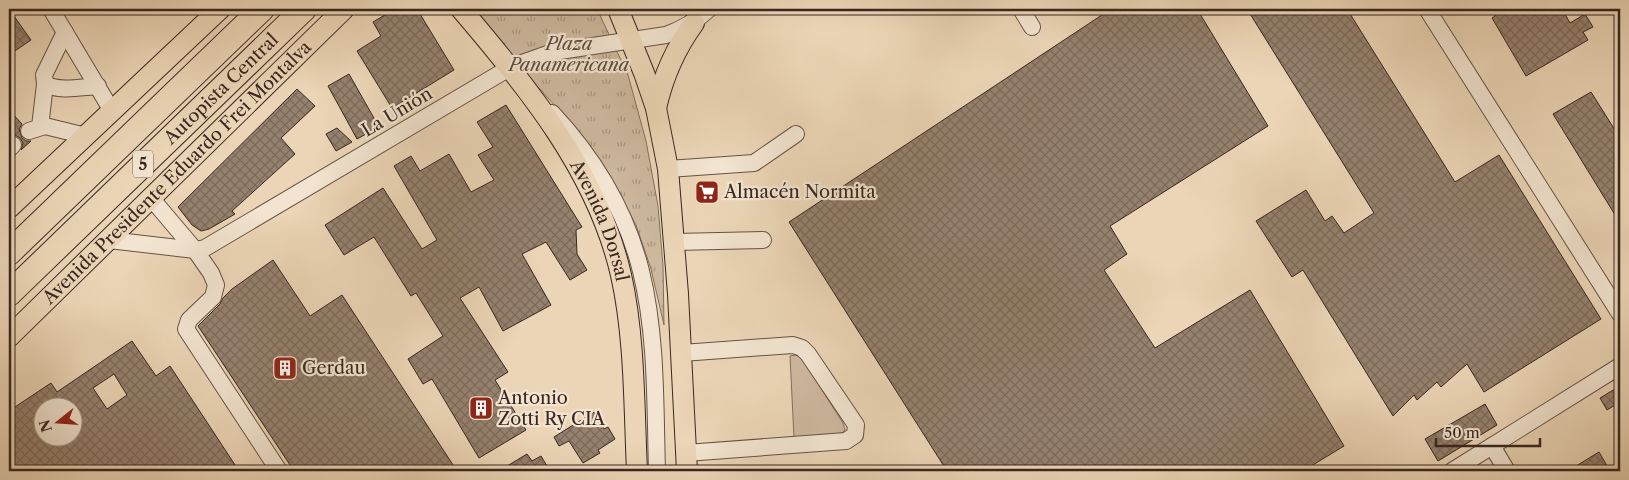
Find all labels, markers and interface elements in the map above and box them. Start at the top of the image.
street label: Autopista Central [159,29,283,150]
park label: Plaza Panamericana [507,33,630,76]
street label: Avenida Presidente Eduardo Frei Montalva [37,36,316,310]
street label: La Unión [358,82,436,142]
road number: 5 [133,150,153,178]
street label: Avenida Dorsal [565,155,633,283]
supermarket icon: Almacén Normita [694,179,720,205]
place label: Almacén Normita [723,181,876,203]
building icon: Gerdau [272,355,298,381]
place label: Gerdau [302,357,365,379]
place label: Antonio Zotti Ry CIA [497,387,606,430]
building icon: Antonio Zotti Ry CIA [468,395,494,421]
north arrow [32,398,82,448]
scale bar [1436,415,1540,447]
text: N [35,417,56,434]
text: 50 m [1444,423,1480,442]

